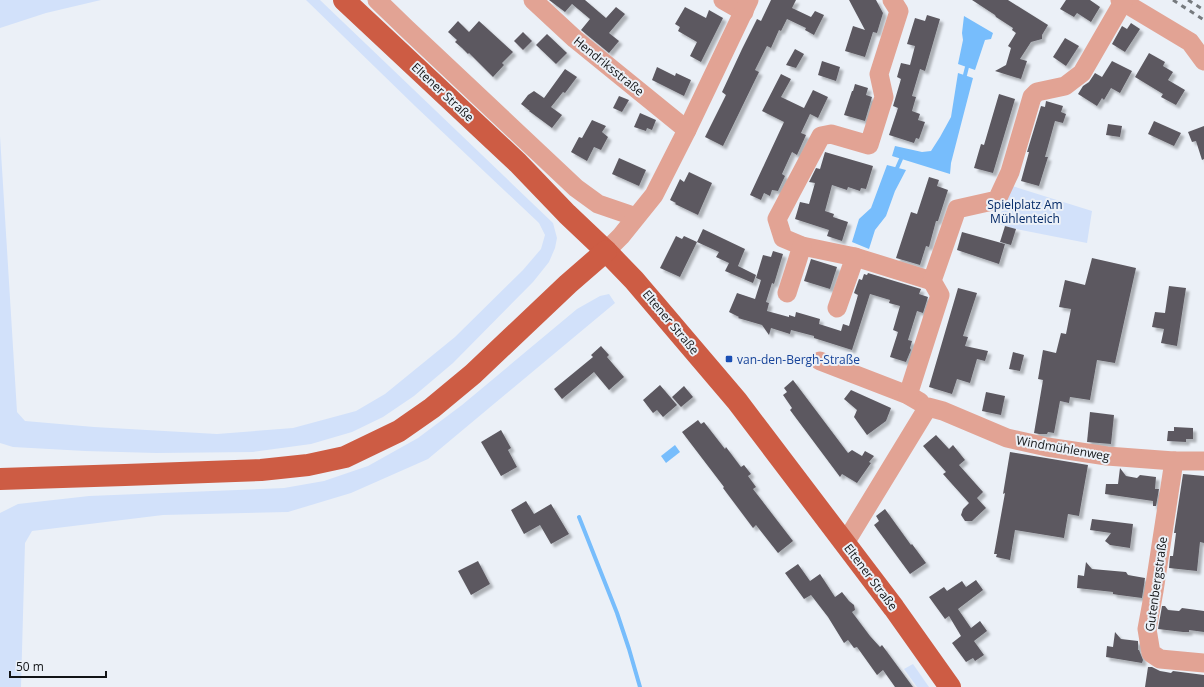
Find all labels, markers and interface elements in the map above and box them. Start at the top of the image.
street label: Hendriksstraße [570,32,648,100]
street label: Eltener Straße [408,59,478,125]
park label: Spielplatz Am Mühlenteich [987,196,1063,227]
street label: Eltener Straße [639,286,703,358]
place label: van-den-Bergh-Straße [737,351,860,368]
marker: van-den-Bergh-Straße [724,354,734,364]
street label: Windmühlenweg [1015,431,1111,465]
street label: Gutenbergstraße [1141,535,1171,633]
street label: Eltener Straße [840,540,902,614]
scale bar [10,653,106,679]
text: 50 m [16,658,44,675]

